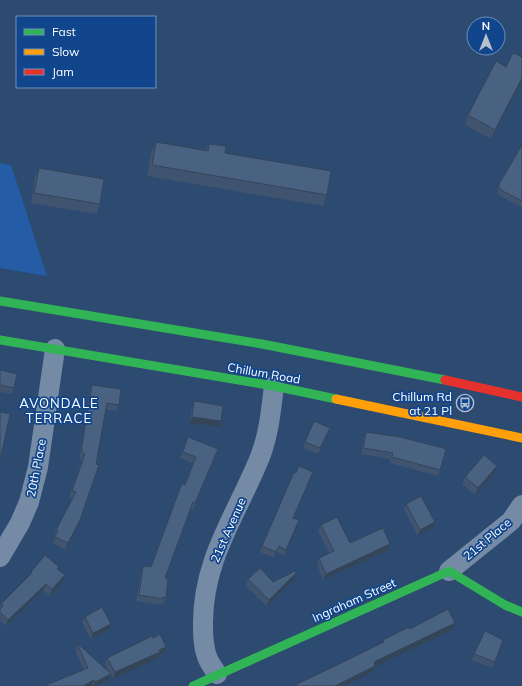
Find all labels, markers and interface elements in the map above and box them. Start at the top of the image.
legend [16,16,156,88]
north arrow [466,16,506,56]
text: N [482,19,490,33]
text: Fast [52,24,76,39]
text: Slow [52,44,80,59]
text: Jam [52,64,74,79]
street label: Chillum Road [226,359,302,387]
place label: Chillum Rd at 21 Pl [392,389,452,418]
bus stop icon: Chillum Rd at 21 Pl [455,393,475,413]
district label: AVONDALE TERRACE [19,395,99,426]
street label: 20th Place [23,438,49,498]
street label: 21st Avenue [207,495,249,565]
street label: 21st Place [460,515,514,563]
street label: Ingraham Street [310,575,398,625]

